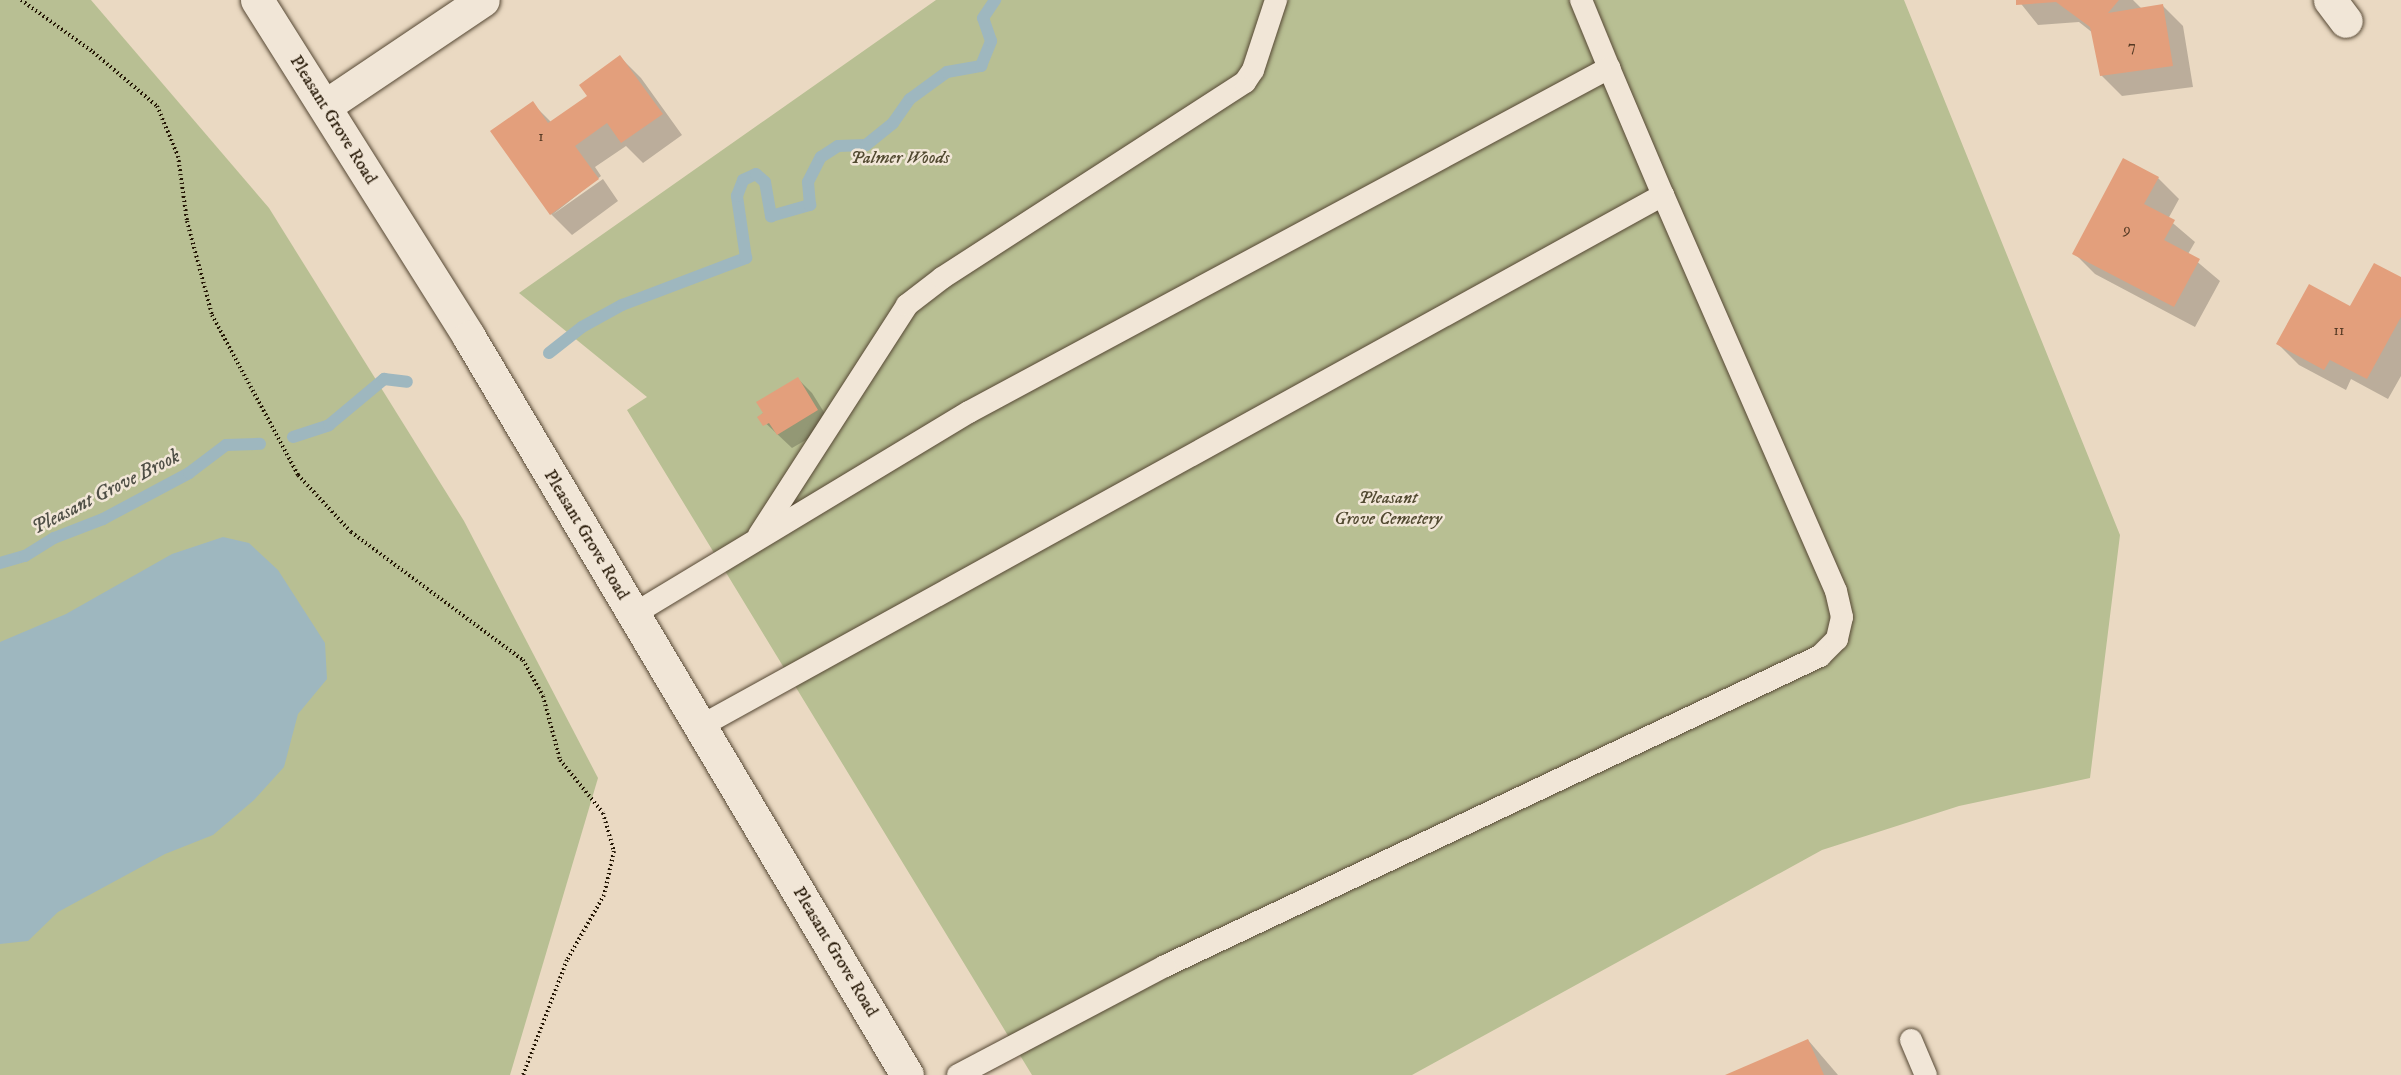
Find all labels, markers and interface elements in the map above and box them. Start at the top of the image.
house number: 7 [2128,38,2136,56]
street label: Pleasant Grove Road [285,52,381,188]
house number: 1 [538,128,544,146]
park label: Palmer Woods [850,147,950,169]
house number: 9 [2123,221,2131,239]
house number: 11 [2333,322,2345,340]
water label: Pleasant Grove Brook [28,444,184,540]
street label: Pleasant Grove Road [539,466,633,604]
park label: Pleasant Grove Cemetery [1334,488,1442,530]
street label: Pleasant Grove Road [788,883,882,1021]

